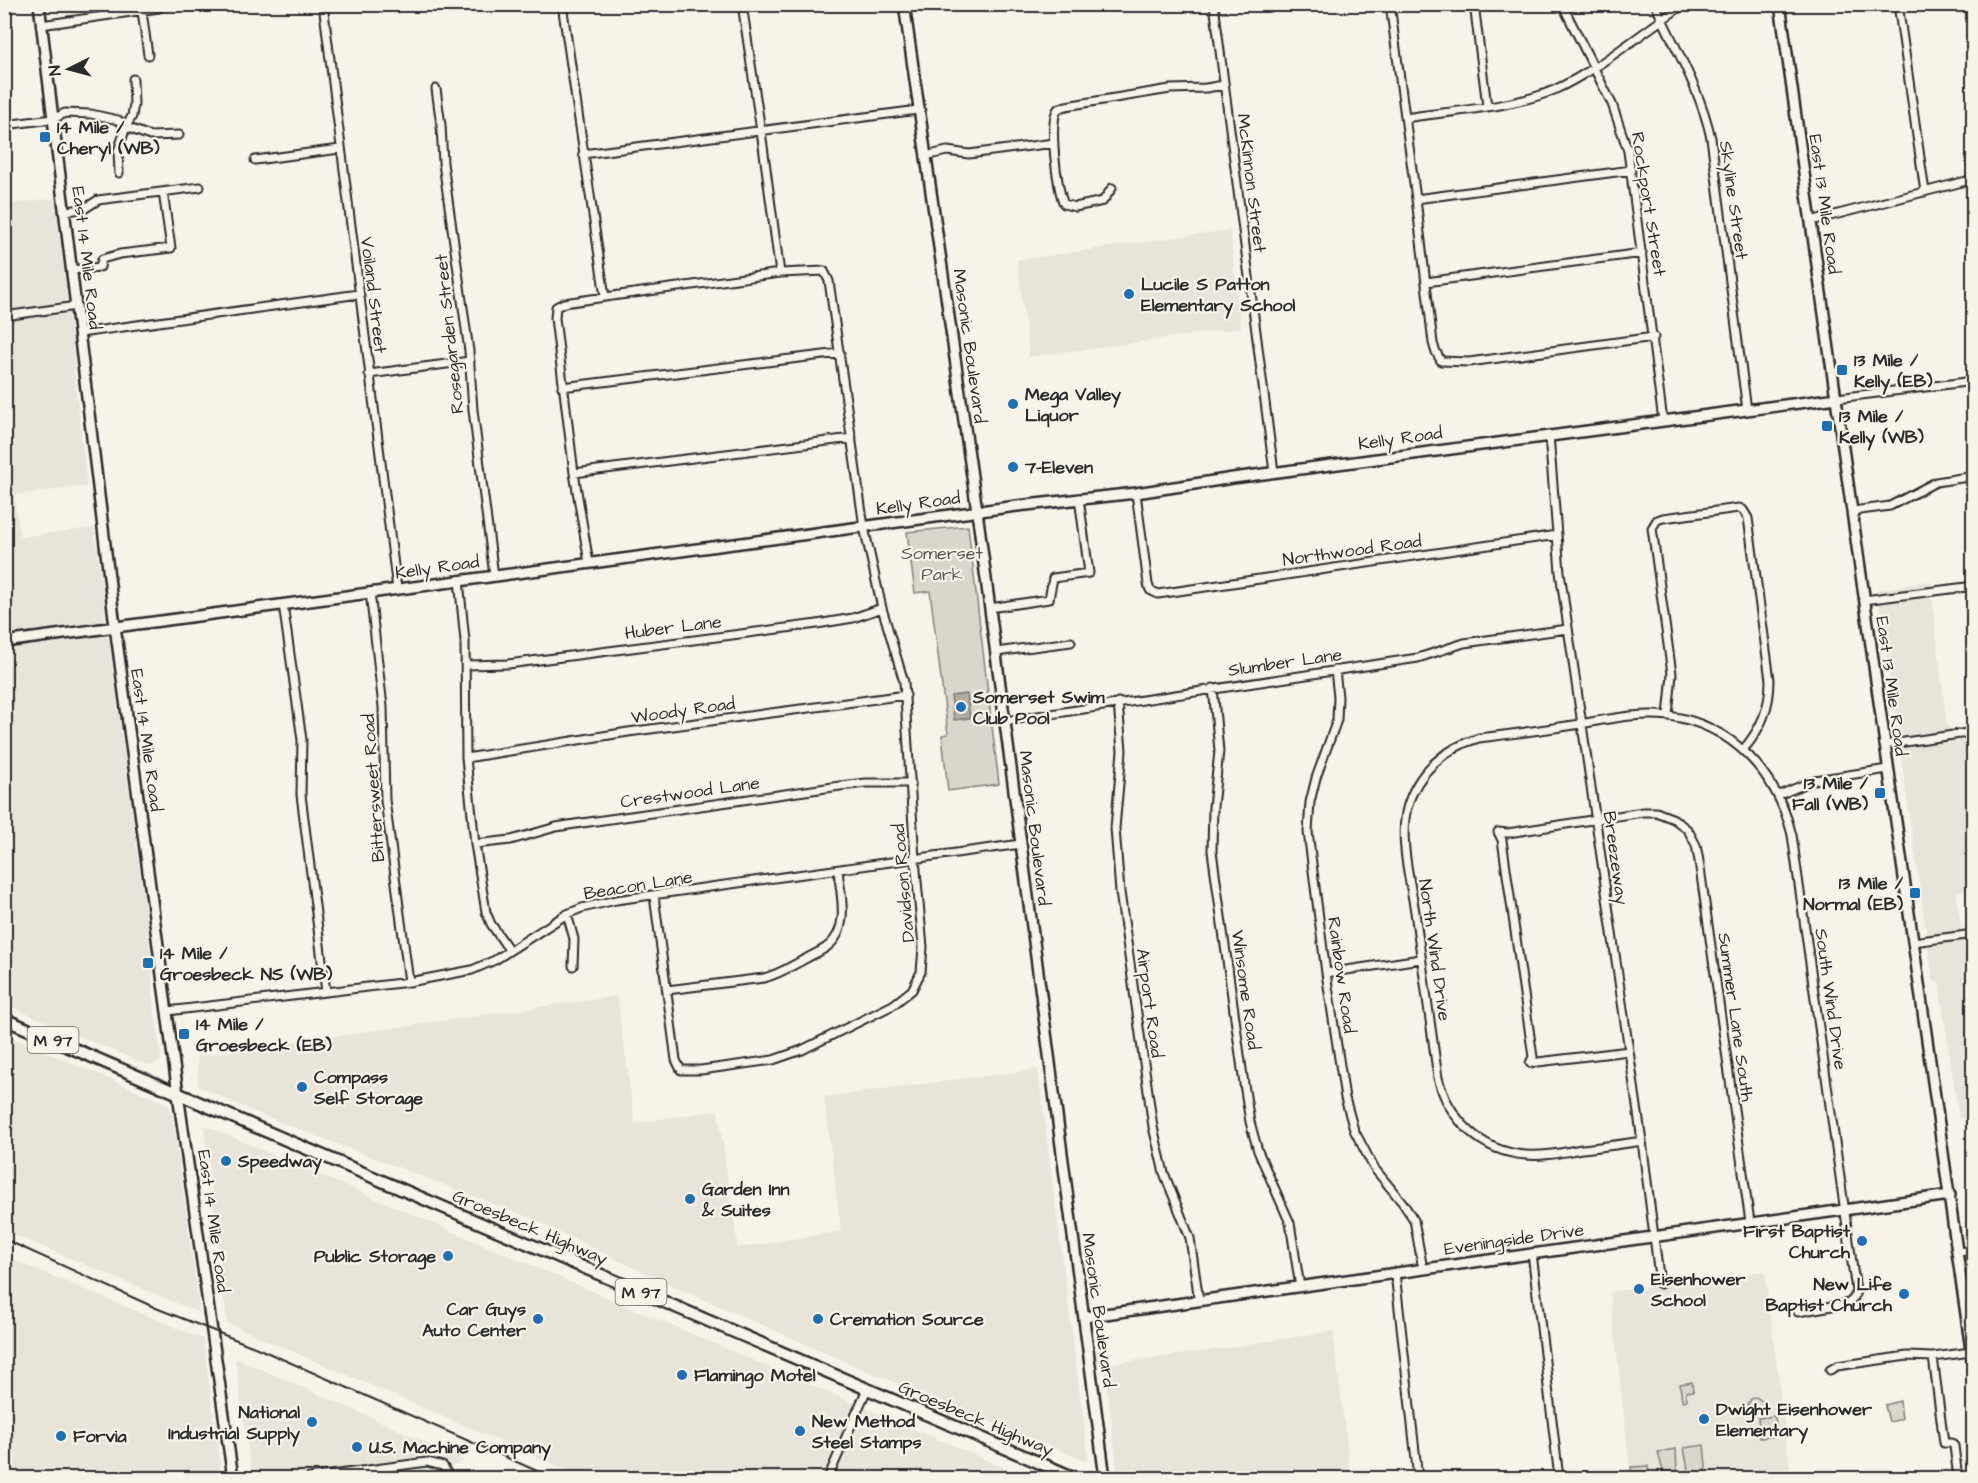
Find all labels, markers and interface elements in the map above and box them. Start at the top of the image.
north arrow [39,39,99,99]
text: N [44,64,67,77]
street label: McKinnon Street [1231,112,1273,255]
place label: 14 Mile / Cheryl (WB) [57,115,160,162]
marker: 14 Mile / Cheryl (WB) [38,130,52,144]
street label: Rockport Street [1625,130,1672,279]
street label: East 13 Mile Road [1802,133,1847,275]
street label: Skyline Street [1712,139,1754,262]
street label: East 14 Mile Road [65,185,108,331]
street label: Voiland Street [354,235,393,355]
street label: Rosegarden Street [429,252,471,415]
street label: Masonic Boulevard [946,267,993,425]
place label: Lucile S Patton Elementary School [1141,272,1296,319]
marker: Lucile S Patton Elementary School [1122,287,1136,301]
place label: 13 Mile / Kelly (EB) [1854,348,1933,395]
marker: 13 Mile / Kelly (EB) [1835,363,1849,377]
place label: Mega Valley Liquor [1025,382,1121,428]
marker: Mega Valley Liquor [1006,397,1020,411]
place label: 13 Mile / Kelly (WB) [1839,404,1924,451]
marker: 13 Mile / Kelly (WB) [1820,419,1834,433]
street label: Kelly Road [1356,420,1444,458]
place label: 7-Eleven [1024,455,1093,480]
marker: 7-Eleven [1006,460,1020,474]
street label: Kelly Road [874,485,962,523]
street label: Northwood Road [1281,528,1423,573]
park label: Somerset Park [901,541,983,587]
street label: Kelly Road [393,549,481,587]
street label: Huber Lane [623,609,723,646]
street label: East 13 Mile Road [1869,615,1914,757]
street label: Slumber Lane [1226,642,1344,683]
street label: East 14 Mile Road [124,667,169,813]
place label: Somerset Swim Club Pool [972,685,1105,731]
street label: Woody Road [629,691,737,731]
marker: Somerset Swim Club Pool [954,700,968,714]
street label: Bittersweet Road [356,713,391,863]
street label: Masonic Boulevard [1013,749,1056,907]
street label: Crestwood Lane [619,770,762,815]
place label: 13 Mile / Fall (WB) [1792,771,1869,817]
marker: 13 Mile / Fall (WB) [1873,786,1887,800]
street label: Breezeway [1596,810,1634,907]
street label: Davidson Road [886,823,921,943]
street label: Beacon Lane [582,865,695,906]
place label: 13 Mile / Normal (EB) [1803,871,1904,917]
street label: North Wind Drive [1412,877,1457,1023]
marker: 13 Mile / Normal (EB) [1908,886,1922,900]
street label: Rainbow Road [1321,915,1362,1035]
street label: South Wind Drive [1808,927,1853,1072]
street label: Winsome Road [1225,929,1266,1051]
street label: Summer Lane South [1711,931,1760,1103]
place label: 14 Mile / Groesbeck NS (WB) [160,941,333,987]
street label: Airport Road [1129,947,1170,1059]
marker: 14 Mile / Groesbeck NS (WB) [141,956,155,970]
place label: 14 Mile / Groesbeck (EB) [196,1012,333,1058]
road number: M 97 [28,1027,78,1053]
marker: 14 Mile / Groesbeck (EB) [177,1027,191,1041]
place label: Compass Self Storage [313,1065,423,1112]
marker: Compass Self Storage [295,1080,309,1094]
street label: East 14 Mile Road [191,1148,236,1294]
place label: Speedway [237,1149,322,1175]
marker: Speedway [219,1154,233,1168]
place label: Garden Inn & Suites [701,1177,789,1223]
street label: Groesbeck Highway [448,1183,611,1272]
marker: Garden Inn & Suites [683,1192,697,1206]
street label: Eveningside Drive [1442,1217,1586,1263]
place label: First Baptist Church [1743,1219,1851,1265]
street label: Masonic Boulevard [1075,1231,1122,1389]
marker: First Baptist Church [1855,1234,1869,1248]
place label: Public Storage [314,1244,436,1270]
marker: Public Storage [441,1249,455,1263]
place label: Eisenhower School [1650,1267,1745,1313]
place label: New Life Baptist Church [1765,1272,1893,1318]
road number: M 97 [616,1279,666,1305]
marker: Eisenhower School [1632,1282,1646,1296]
marker: New Life Baptist Church [1897,1287,1911,1301]
place label: Car Guys Auto Center [422,1297,526,1343]
place label: Cremation Source [830,1307,984,1332]
marker: Car Guys Auto Center [531,1312,545,1326]
marker: Cremation Source [811,1312,825,1326]
place label: Flamingo Motel [694,1363,816,1389]
marker: Flamingo Motel [675,1368,689,1382]
street label: Groesbeck Highway [894,1374,1057,1463]
place label: Dwight Eisenhower Elementary [1716,1397,1872,1444]
place label: National Industrial Supply [168,1400,300,1447]
place label: New Method Steel Stamps [811,1409,921,1455]
marker: Dwight Eisenhower Elementary [1697,1412,1711,1426]
marker: National Industrial Supply [305,1415,319,1429]
place label: Forvia [73,1424,128,1449]
marker: New Method Steel Stamps [793,1424,807,1438]
marker: Forvia [54,1429,68,1443]
place label: U.S. Machine Company [369,1435,551,1461]
marker: U.S. Machine Company [350,1440,364,1454]

